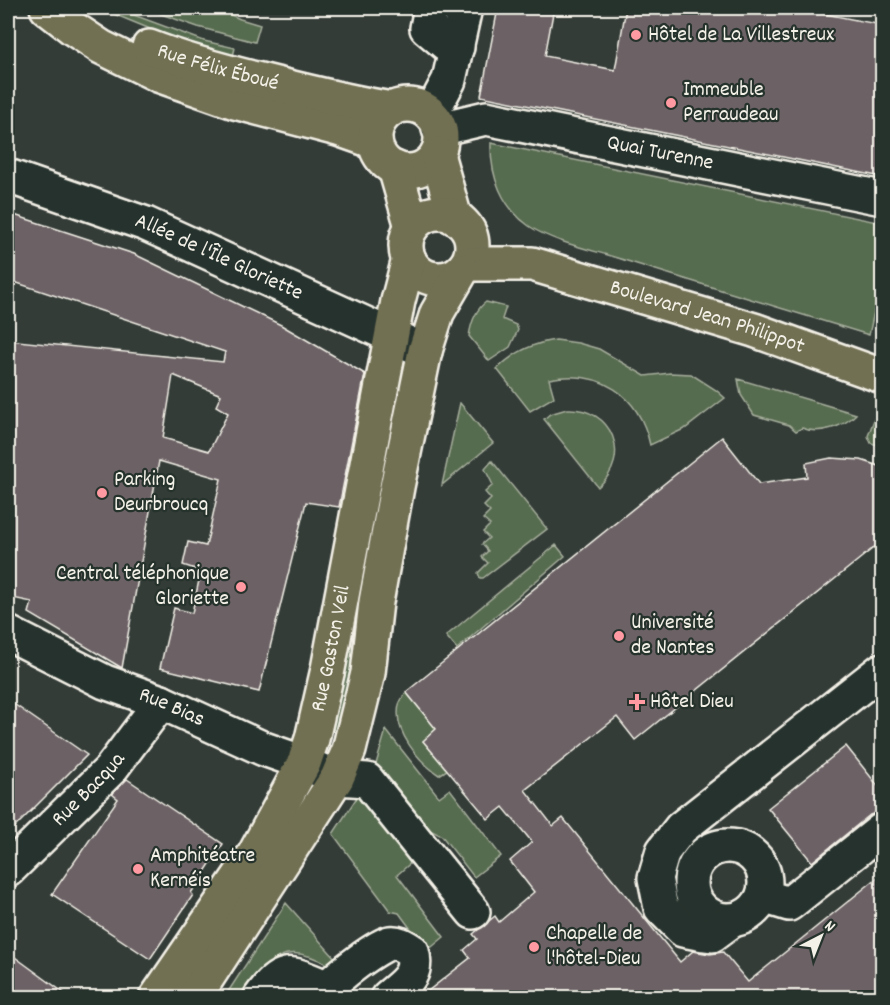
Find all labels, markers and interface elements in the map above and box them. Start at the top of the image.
place label: Hôtel de La Villestreux [648,20,834,51]
marker: Hôtel de La Villestreux [629,28,643,42]
street label: Rue Félix Éboué [153,36,282,100]
place label: Immeuble Perraudeau [683,75,779,131]
marker: Immeuble Perraudeau [664,96,678,110]
street label: Quai Turenne [604,127,716,179]
street label: Allée de l'Île Gloriette [131,206,308,309]
street label: Boulevard Jean Philippot [606,272,809,362]
place label: Parking Deurbroucq [114,465,208,521]
marker: Parking Deurbroucq [95,486,109,500]
place label: Central téléphonique Gloriette [56,559,229,615]
marker: Central téléphonique Gloriette [234,580,248,594]
street label: Rue Gaston Veil [303,583,359,715]
place label: Université de Nantes [631,608,714,664]
marker: Université de Nantes [612,629,626,643]
street label: Rue Bias [134,680,210,735]
place label: Hôtel Dieu [650,687,734,718]
marker: Hôtel Dieu [628,693,646,711]
street label: Rue Bacqua [45,746,134,834]
place label: Amphitéatre Kernéis [150,841,255,897]
marker: Amphitéatre Kernéis [131,862,145,876]
north arrow [791,906,851,966]
text: N [819,916,840,938]
place label: Chapelle de l'hôtel-Dieu [546,919,642,975]
marker: Chapelle de l'hôtel-Dieu [527,940,541,954]

